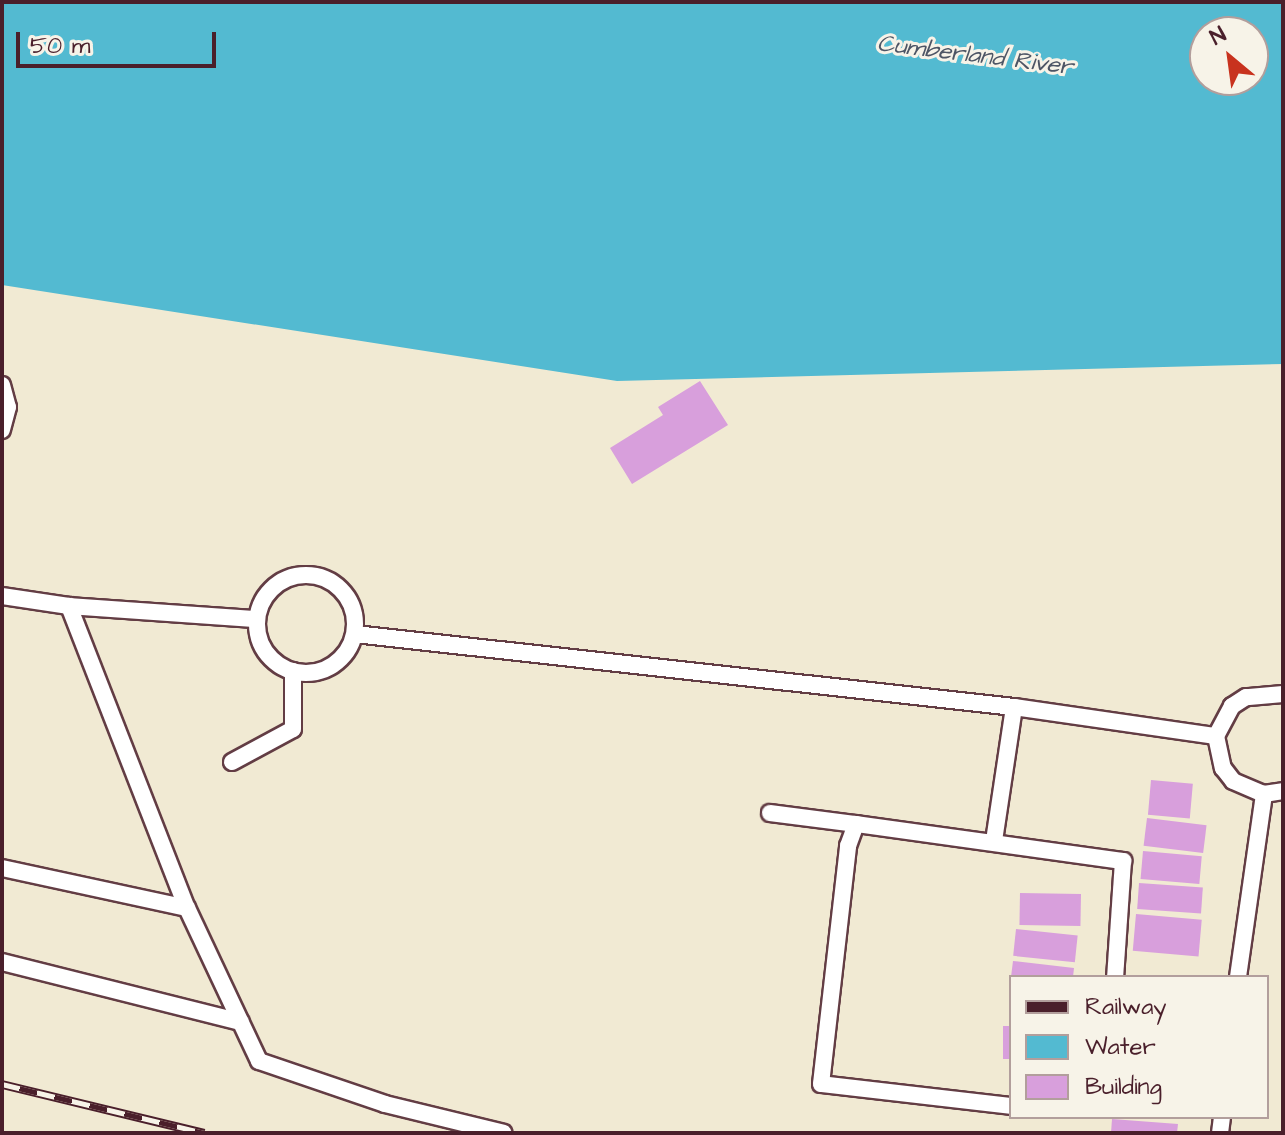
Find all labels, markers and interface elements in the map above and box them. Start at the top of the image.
scale bar [20,16,220,66]
north arrow [1189,16,1269,96]
text: N [1205,19,1232,53]
text: 50 m [30,29,90,63]
water label: Cumberland River [876,30,1074,82]
legend [1009,975,1269,1119]
text: Railway [1085,990,1167,1024]
text: Water [1085,1030,1156,1064]
text: Building [1085,1070,1162,1104]

